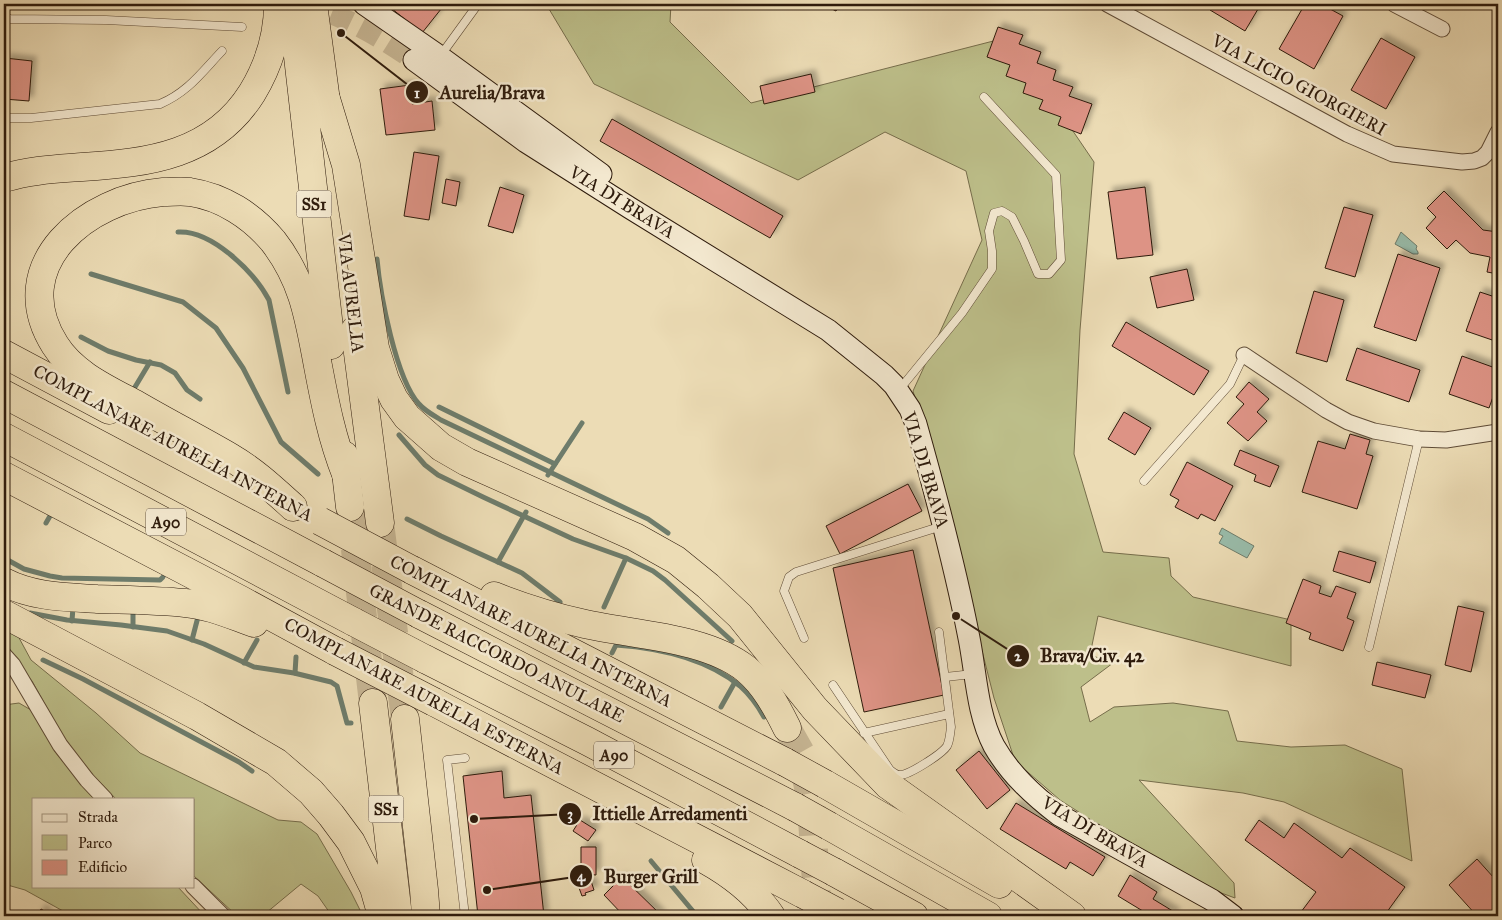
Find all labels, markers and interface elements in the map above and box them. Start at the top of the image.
street label: VIA LICIO GIORGIERI [1207,29,1390,141]
callout: Aurelia/Brava [404,75,555,109]
text: Aurelia/Brava [437,81,546,104]
text: 1 [414,84,420,102]
street label: VIA DI BRAVA [564,160,679,243]
road number: SS1 [296,190,332,218]
street label: VIA AURELIA [333,231,369,354]
street label: COMPLANARE AURELIA INTERNA [29,360,317,526]
street label: VIA DI BRAVA [898,408,954,531]
road number: A90 [146,508,186,536]
street label: COMPLANARE AURELIA INTERNA [386,550,676,712]
street label: GRANDE RACCORDO ANULARE [365,579,629,727]
street label: COMPLANARE AURELIA ESTERNA [280,613,568,779]
callout: Brava/Civ. 42 [1005,639,1154,673]
text: Brava/Civ. 42 [1040,644,1145,668]
text: 2 [1014,647,1022,665]
road number: A90 [594,742,634,768]
street label: VIA DI BRAVA [1037,791,1152,872]
road number: SS1 [368,796,404,822]
callout: Ittielle Arredamenti [557,797,757,831]
legend [32,798,195,888]
text: Ittielle Arredamenti [593,802,748,825]
text: 3 [567,805,573,824]
text: Strada [78,808,118,826]
text: Parco [78,834,113,852]
text: Edificio [78,858,127,876]
callout: Burger Grill [569,859,708,893]
text: Burger Grill [604,865,699,889]
text: 4 [577,867,586,886]

